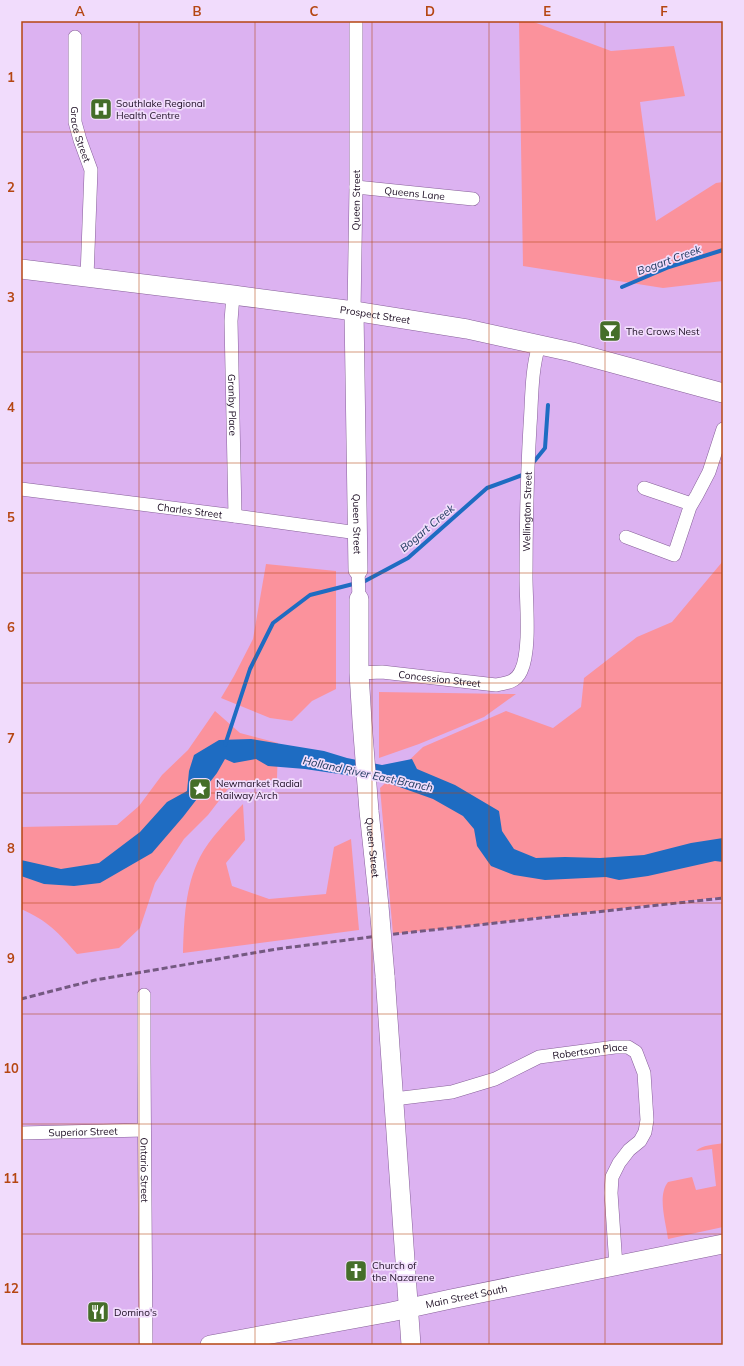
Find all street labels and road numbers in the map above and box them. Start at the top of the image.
street label: Grace Street [69,106,94,164]
street label: Queen Street [349,169,363,230]
street label: Queens Lane [384,183,446,203]
street label: Prospect Street [339,303,412,326]
street label: Granby Place [226,374,240,436]
street label: Wellington Street [520,471,534,552]
street label: Queen Street [350,494,364,555]
street label: Charles Street [156,500,223,521]
street label: Concession Street [398,667,482,690]
street label: Queen Street [363,817,383,879]
street label: Robertson Place [552,1040,628,1062]
street label: Superior Street [48,1124,118,1139]
street label: Ontario Street [138,1137,151,1203]
street label: Main Street South [424,1281,508,1311]

